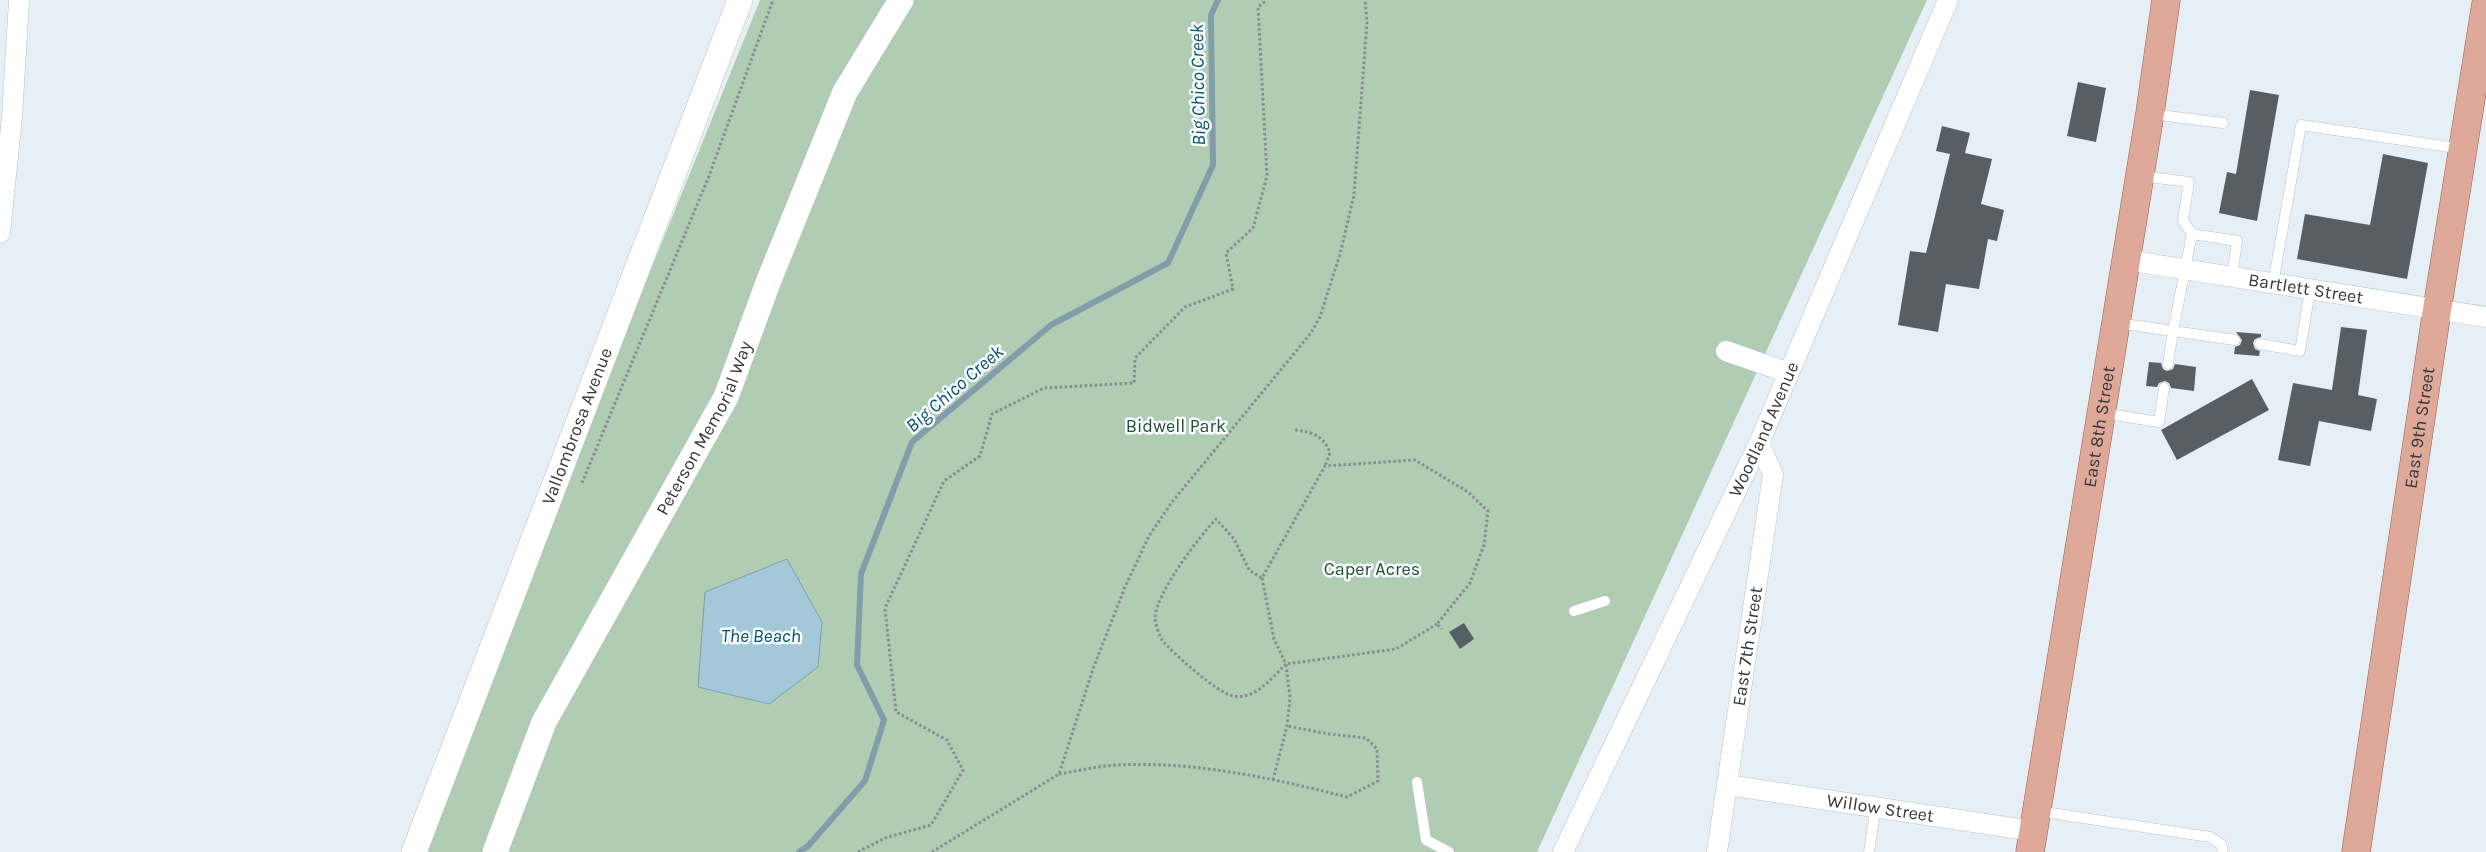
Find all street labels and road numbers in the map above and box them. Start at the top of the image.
street label: Bartlett Street [2247,269,2365,308]
street label: Peterson Memorial Way [651,337,757,519]
street label: Vallombrosa Avenue [537,345,617,508]
street label: Woodland Avenue [1724,358,1803,501]
street label: East 8th Street [2078,364,2120,489]
street label: East 9th Street [2399,365,2439,490]
street label: East 7th Street [1728,585,1767,707]
street label: Willow Street [1825,789,1936,827]

